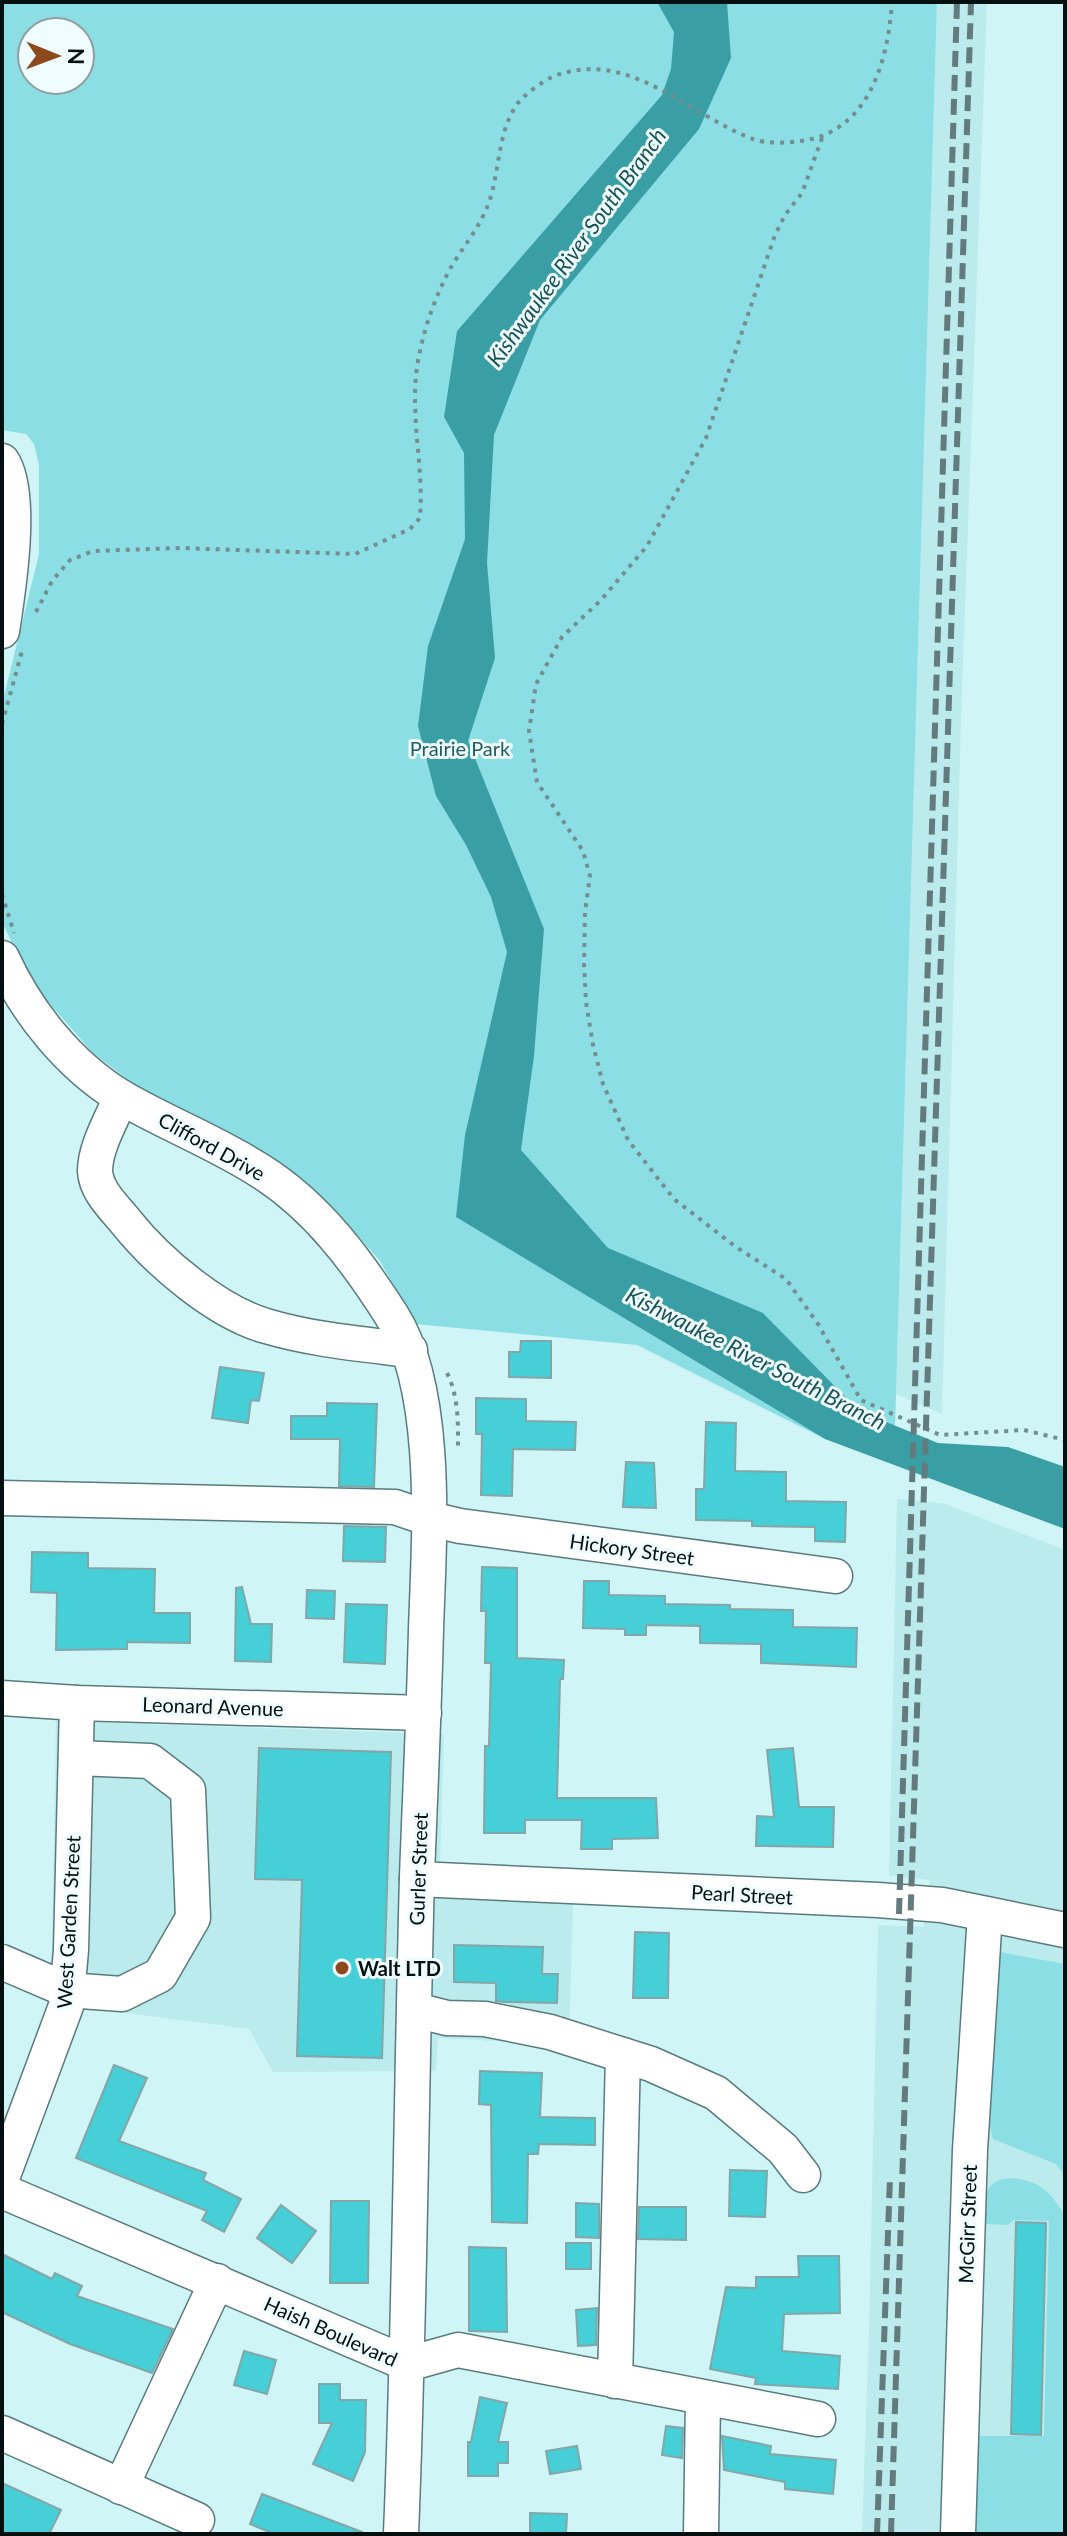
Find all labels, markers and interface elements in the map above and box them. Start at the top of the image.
north arrow [16,16,96,96]
text: N [63,48,90,65]
water label: Kishwaukee River South Branch [481,123,671,371]
park label: Prairie Park [410,736,511,760]
street label: Clifford Drive [155,1107,269,1185]
water label: Kishwaukee River South Branch [622,1281,890,1435]
street label: Hickory Street [568,1528,696,1570]
street label: Leonard Avenue [142,1692,284,1720]
street label: Gurler Street [404,1812,432,1926]
street label: West Garden Street [51,1835,85,2009]
street label: Pearl Street [691,1879,793,1909]
place label: Walt LTD [358,1956,441,1980]
marker: Walt LTD [333,1959,351,1977]
street label: McGirr Street [953,2164,981,2284]
street label: Haish Boulevard [261,2291,401,2371]

